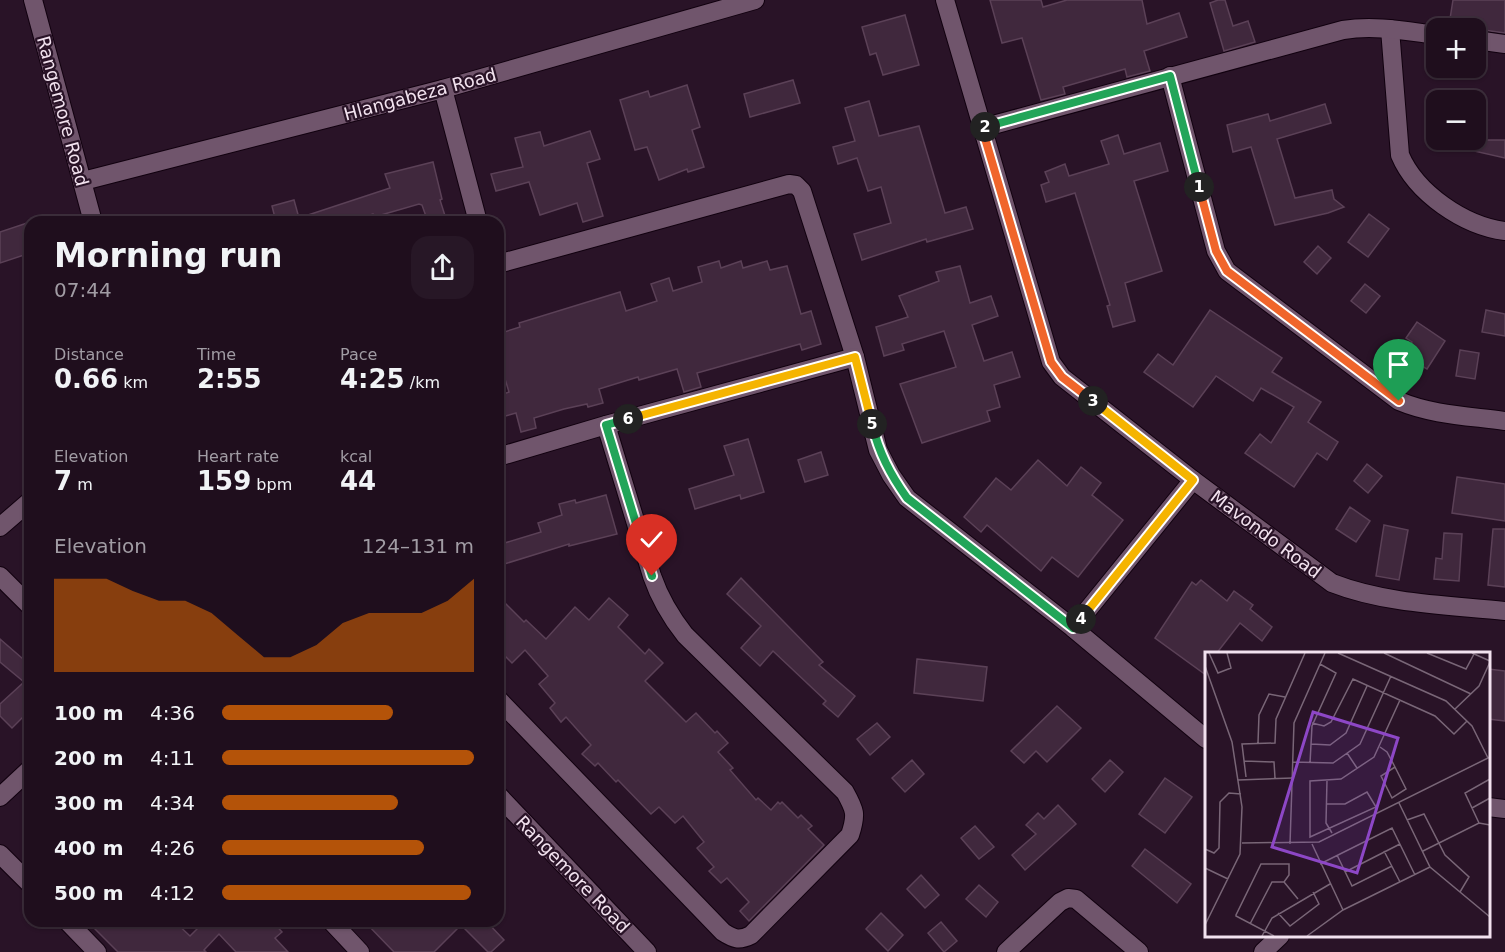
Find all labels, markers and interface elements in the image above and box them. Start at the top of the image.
map controls [1426,18,1486,150]
button: + [1426,18,1486,78]
street label: Rangemore Road [33,34,93,188]
street label: Hlangabeza Road [341,64,499,124]
button: − [1426,90,1486,150]
pin: 2 [970,112,1000,142]
text: 2 [979,117,991,136]
pin: 1 [1184,172,1214,202]
text: 1 [1193,177,1205,196]
text: Morning run [54,236,282,275]
button: share [411,236,474,299]
text: 07:44 [54,278,112,302]
pin [1373,339,1424,401]
text: Distance [54,345,124,364]
text: Time [197,345,236,364]
text: Pace [340,345,377,364]
icon: arrive [1382,348,1415,381]
text: 0.66 [54,364,118,394]
text: 2:55 [197,364,262,394]
text: 4:25 [340,364,405,394]
text: km [118,373,148,392]
text: /km [405,373,440,392]
pin: 3 [1078,386,1108,416]
text: 3 [1087,391,1099,410]
pin: 6 [613,404,643,434]
text: 6 [622,409,634,428]
pin: 5 [857,409,887,439]
text: 5 [866,414,878,433]
text: Elevation [54,447,128,466]
text: Heart rate [197,447,279,466]
text: kcal [340,447,372,466]
text: 7 [54,466,72,496]
text: 159 [197,466,251,496]
text: 44 [340,466,376,496]
text: m [72,475,93,494]
text: bpm [251,475,292,494]
street label: Mavondo Road [1207,486,1325,582]
pin [626,514,677,576]
icon: check [635,523,668,556]
text: Elevation [54,534,147,558]
text: 124–131 m [362,534,474,558]
pin: 4 [1066,604,1096,634]
text: 4 [1075,609,1087,628]
inset map [1205,652,1490,937]
text: 100 m [54,701,124,725]
text: 4:36 [150,701,195,725]
text: 200 m [54,746,124,770]
text: 4:11 [150,746,195,770]
text: 300 m [54,791,124,815]
text: 4:34 [150,791,195,815]
street label: Rangemore Road [512,811,634,937]
text: 400 m [54,836,124,860]
text: 4:26 [150,836,195,860]
text: 500 m [54,881,124,905]
text: 4:12 [150,881,195,905]

